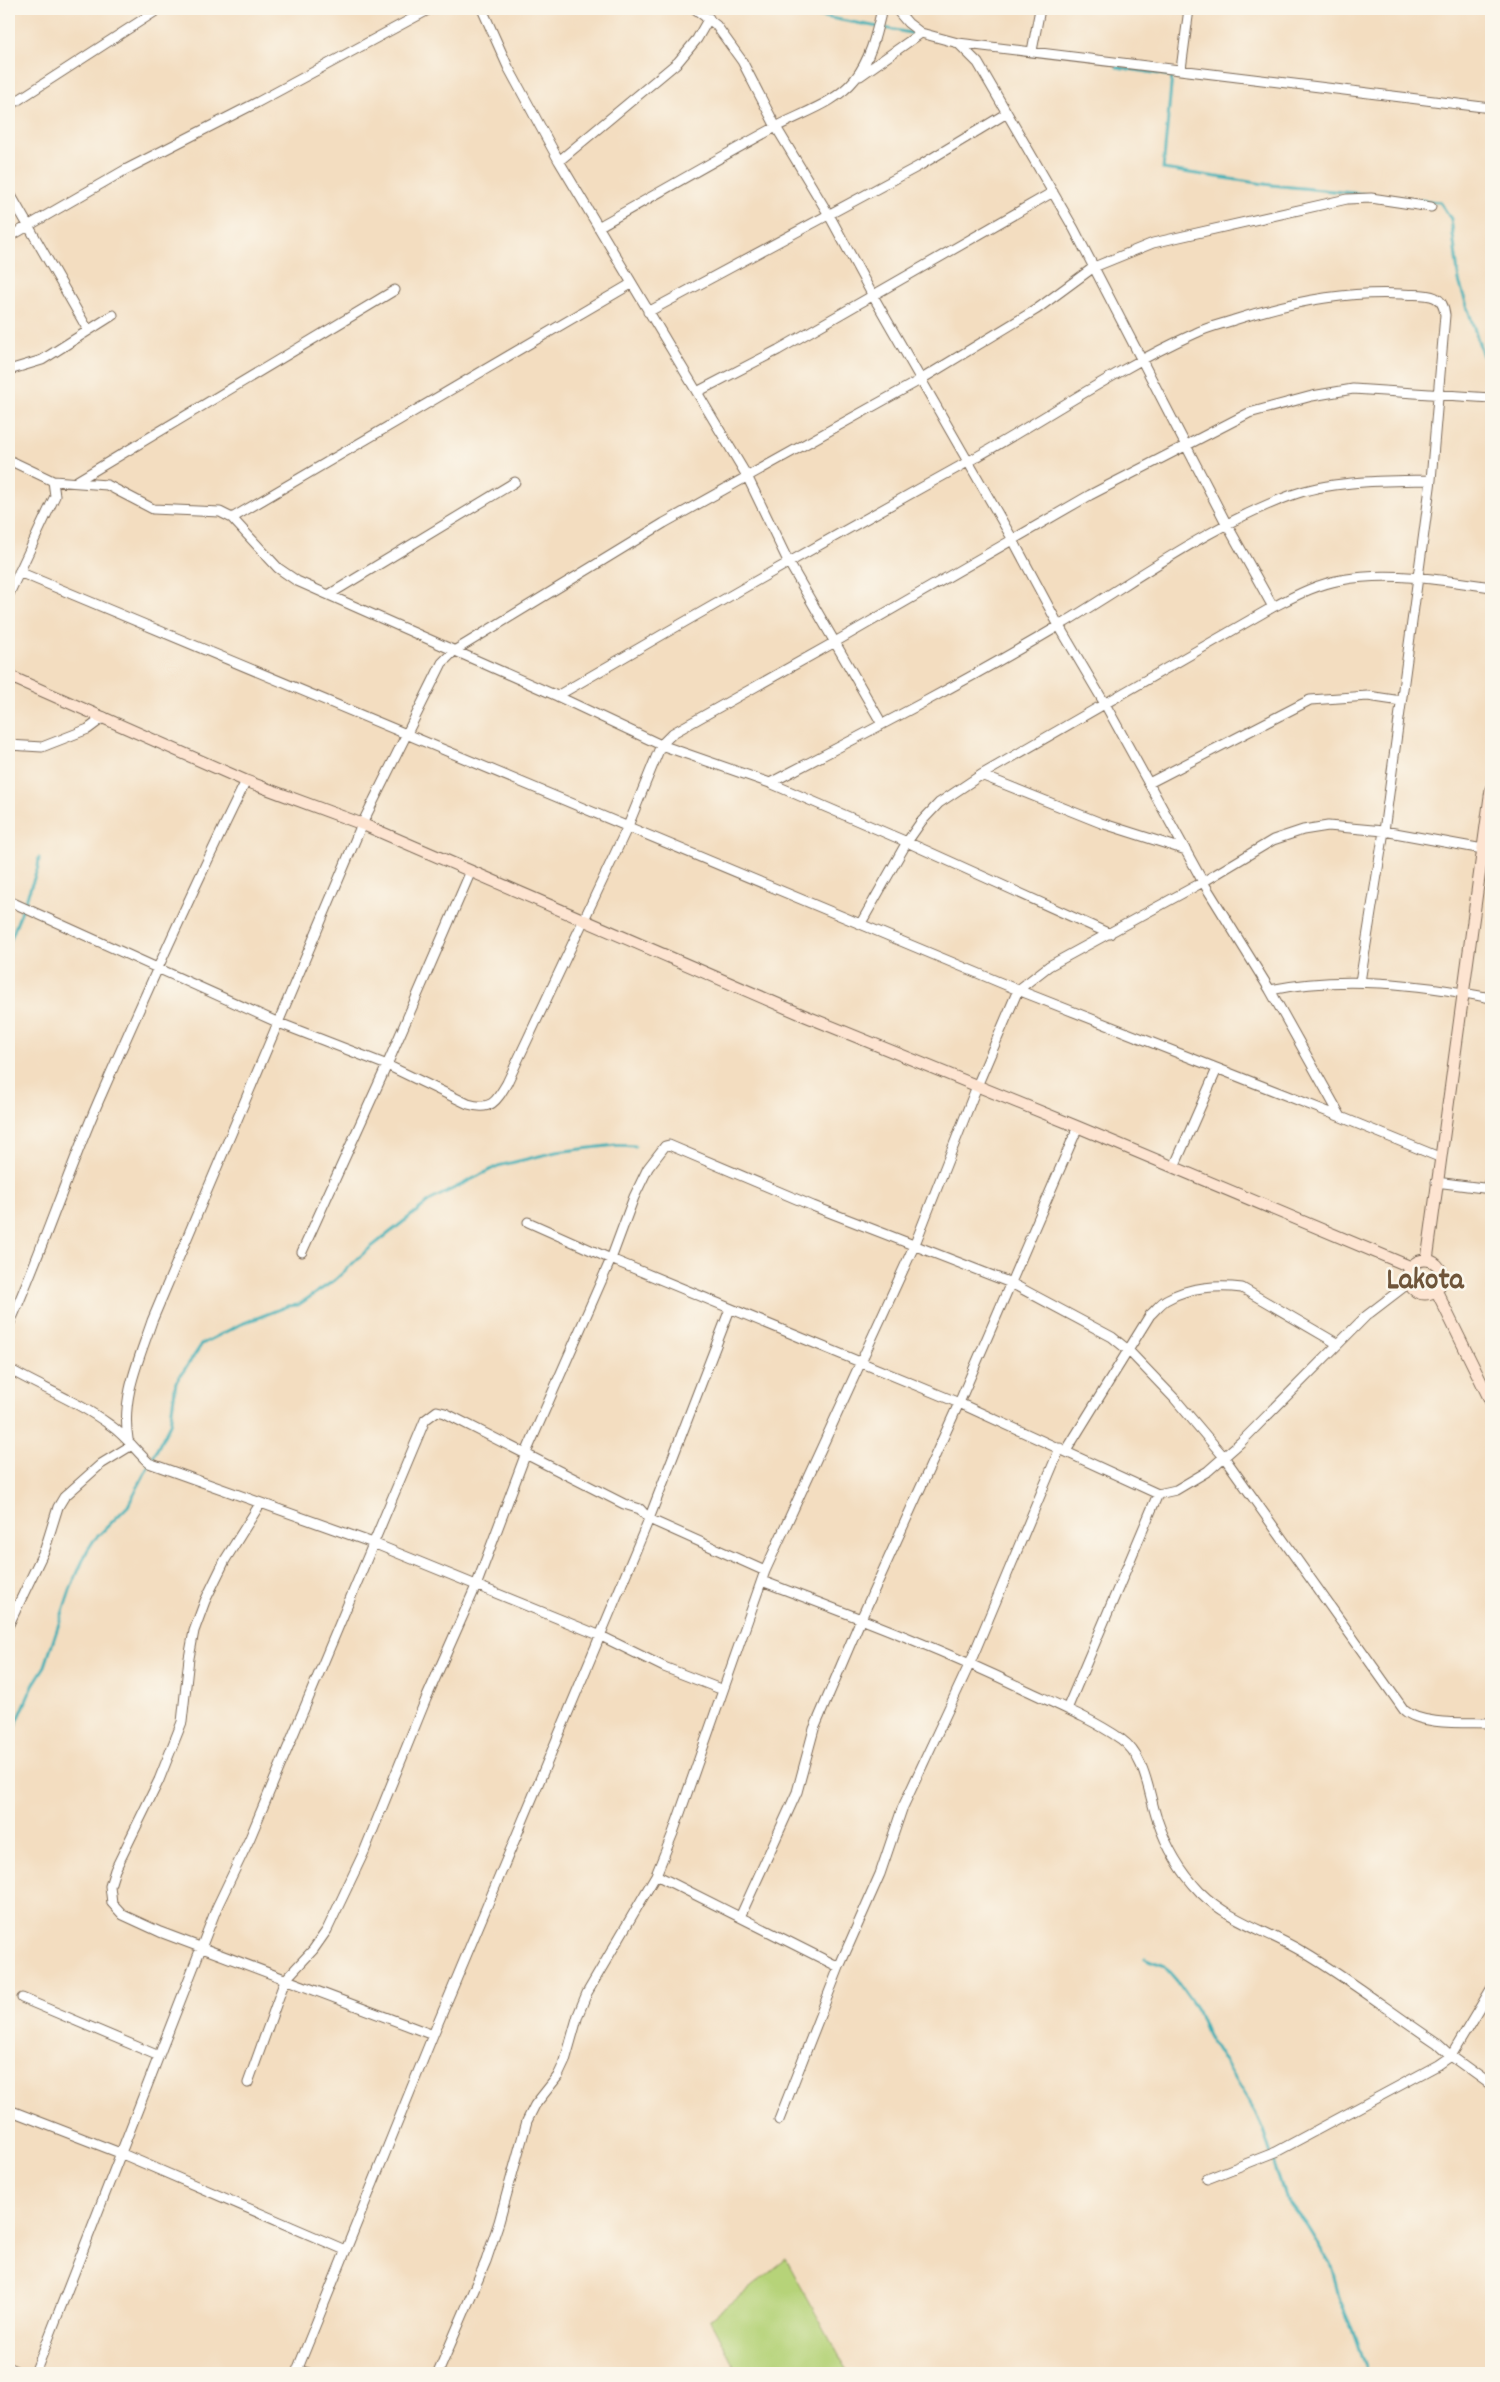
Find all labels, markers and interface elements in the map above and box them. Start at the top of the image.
district label: Lakota [1386,1261,1464,1304]

